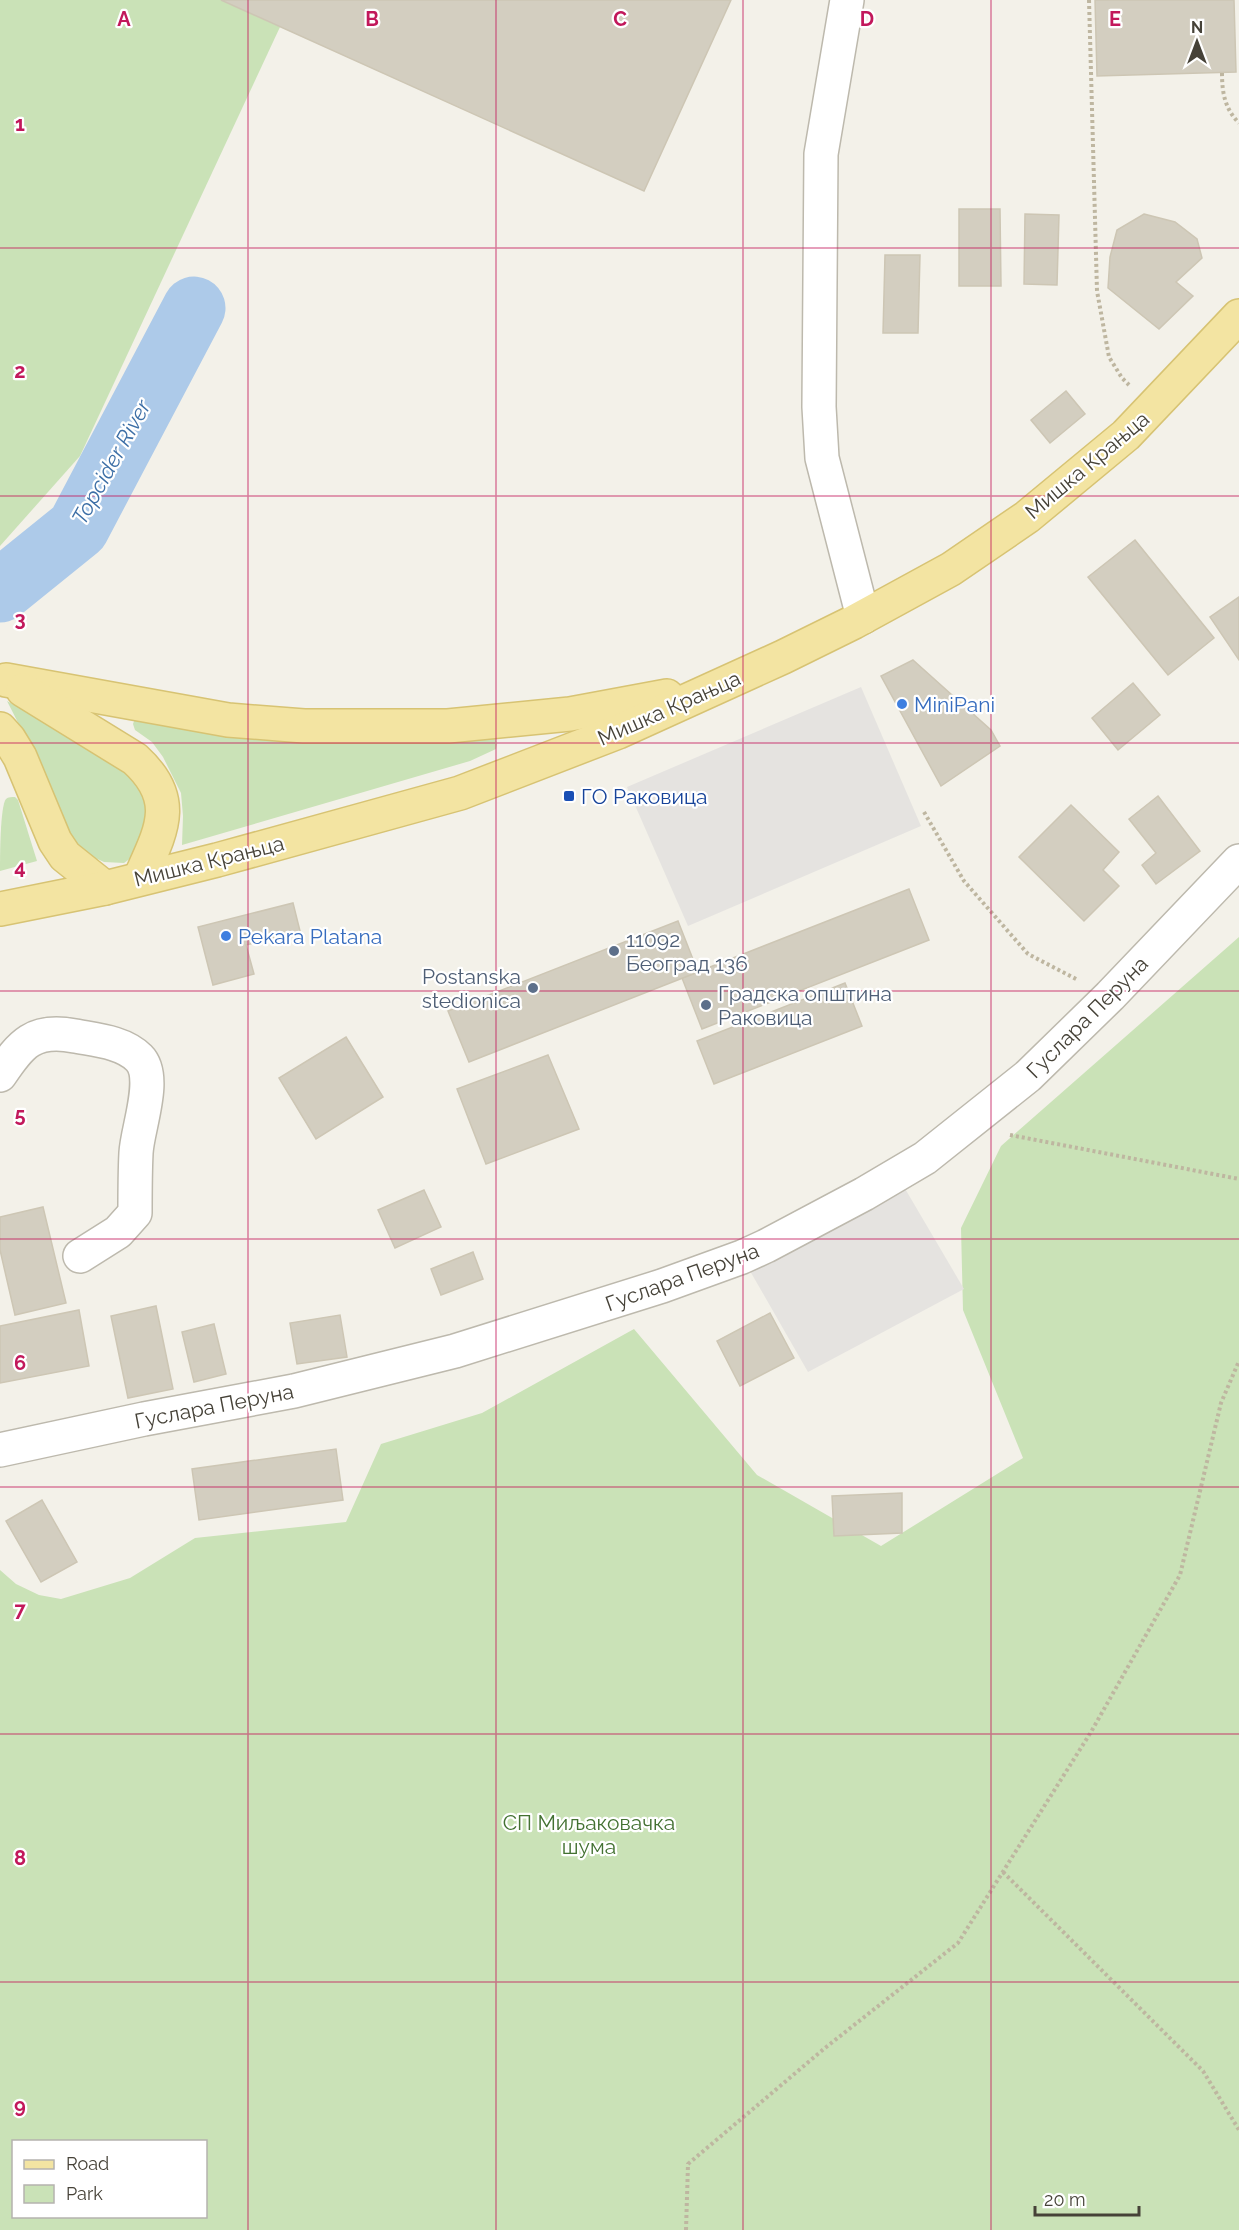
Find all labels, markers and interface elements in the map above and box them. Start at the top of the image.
text: A [117,7,131,31]
text: B [365,7,379,31]
text: C [613,7,627,31]
text: D [860,7,874,31]
text: E [1109,7,1121,31]
north arrow [1167,12,1227,72]
text: N [1191,18,1203,37]
text: 1 [15,112,25,136]
text: 2 [14,359,26,383]
water label: Topcider River [66,394,157,529]
street label: Мишка Крањца [1020,406,1154,524]
text: 3 [14,607,26,631]
street label: Мишка Крањца [594,665,744,751]
place label: MiniPani [914,692,995,717]
marker: MiniPani [895,697,909,711]
place label: ГО Раковица [581,784,708,809]
marker: ГО Раковица [562,789,576,803]
street label: Мишка Крањца [131,830,287,892]
text: 4 [14,855,26,879]
place label: Pekara Platana [238,924,382,949]
place label: 11092 Београд 136 [626,927,748,976]
marker: Pekara Platana [219,929,233,943]
marker: 11092 Београд 136 [607,944,621,958]
street label: Гуслара Перуна [1021,951,1153,1083]
place label: Postanska stedionica [422,964,521,1013]
marker: Postanska stedionica [526,981,540,995]
place label: Градска општина Раковица [718,981,892,1030]
marker: Градска општина Раковица [699,998,713,1012]
text: 5 [14,1103,26,1127]
street label: Гуслара Перуна [602,1238,762,1316]
text: 6 [14,1351,26,1375]
street label: Гуслара Перуна [132,1378,296,1434]
text: 7 [14,1598,26,1622]
park label: СП Миљаковачка шума [503,1810,675,1859]
text: 8 [14,1846,26,1870]
text: 9 [14,2094,26,2118]
legend [12,2140,207,2218]
text: Road [66,2153,109,2174]
scale bar [1035,2179,1138,2217]
text: Park [66,2183,103,2204]
text: 20 m [1044,2189,1086,2210]

